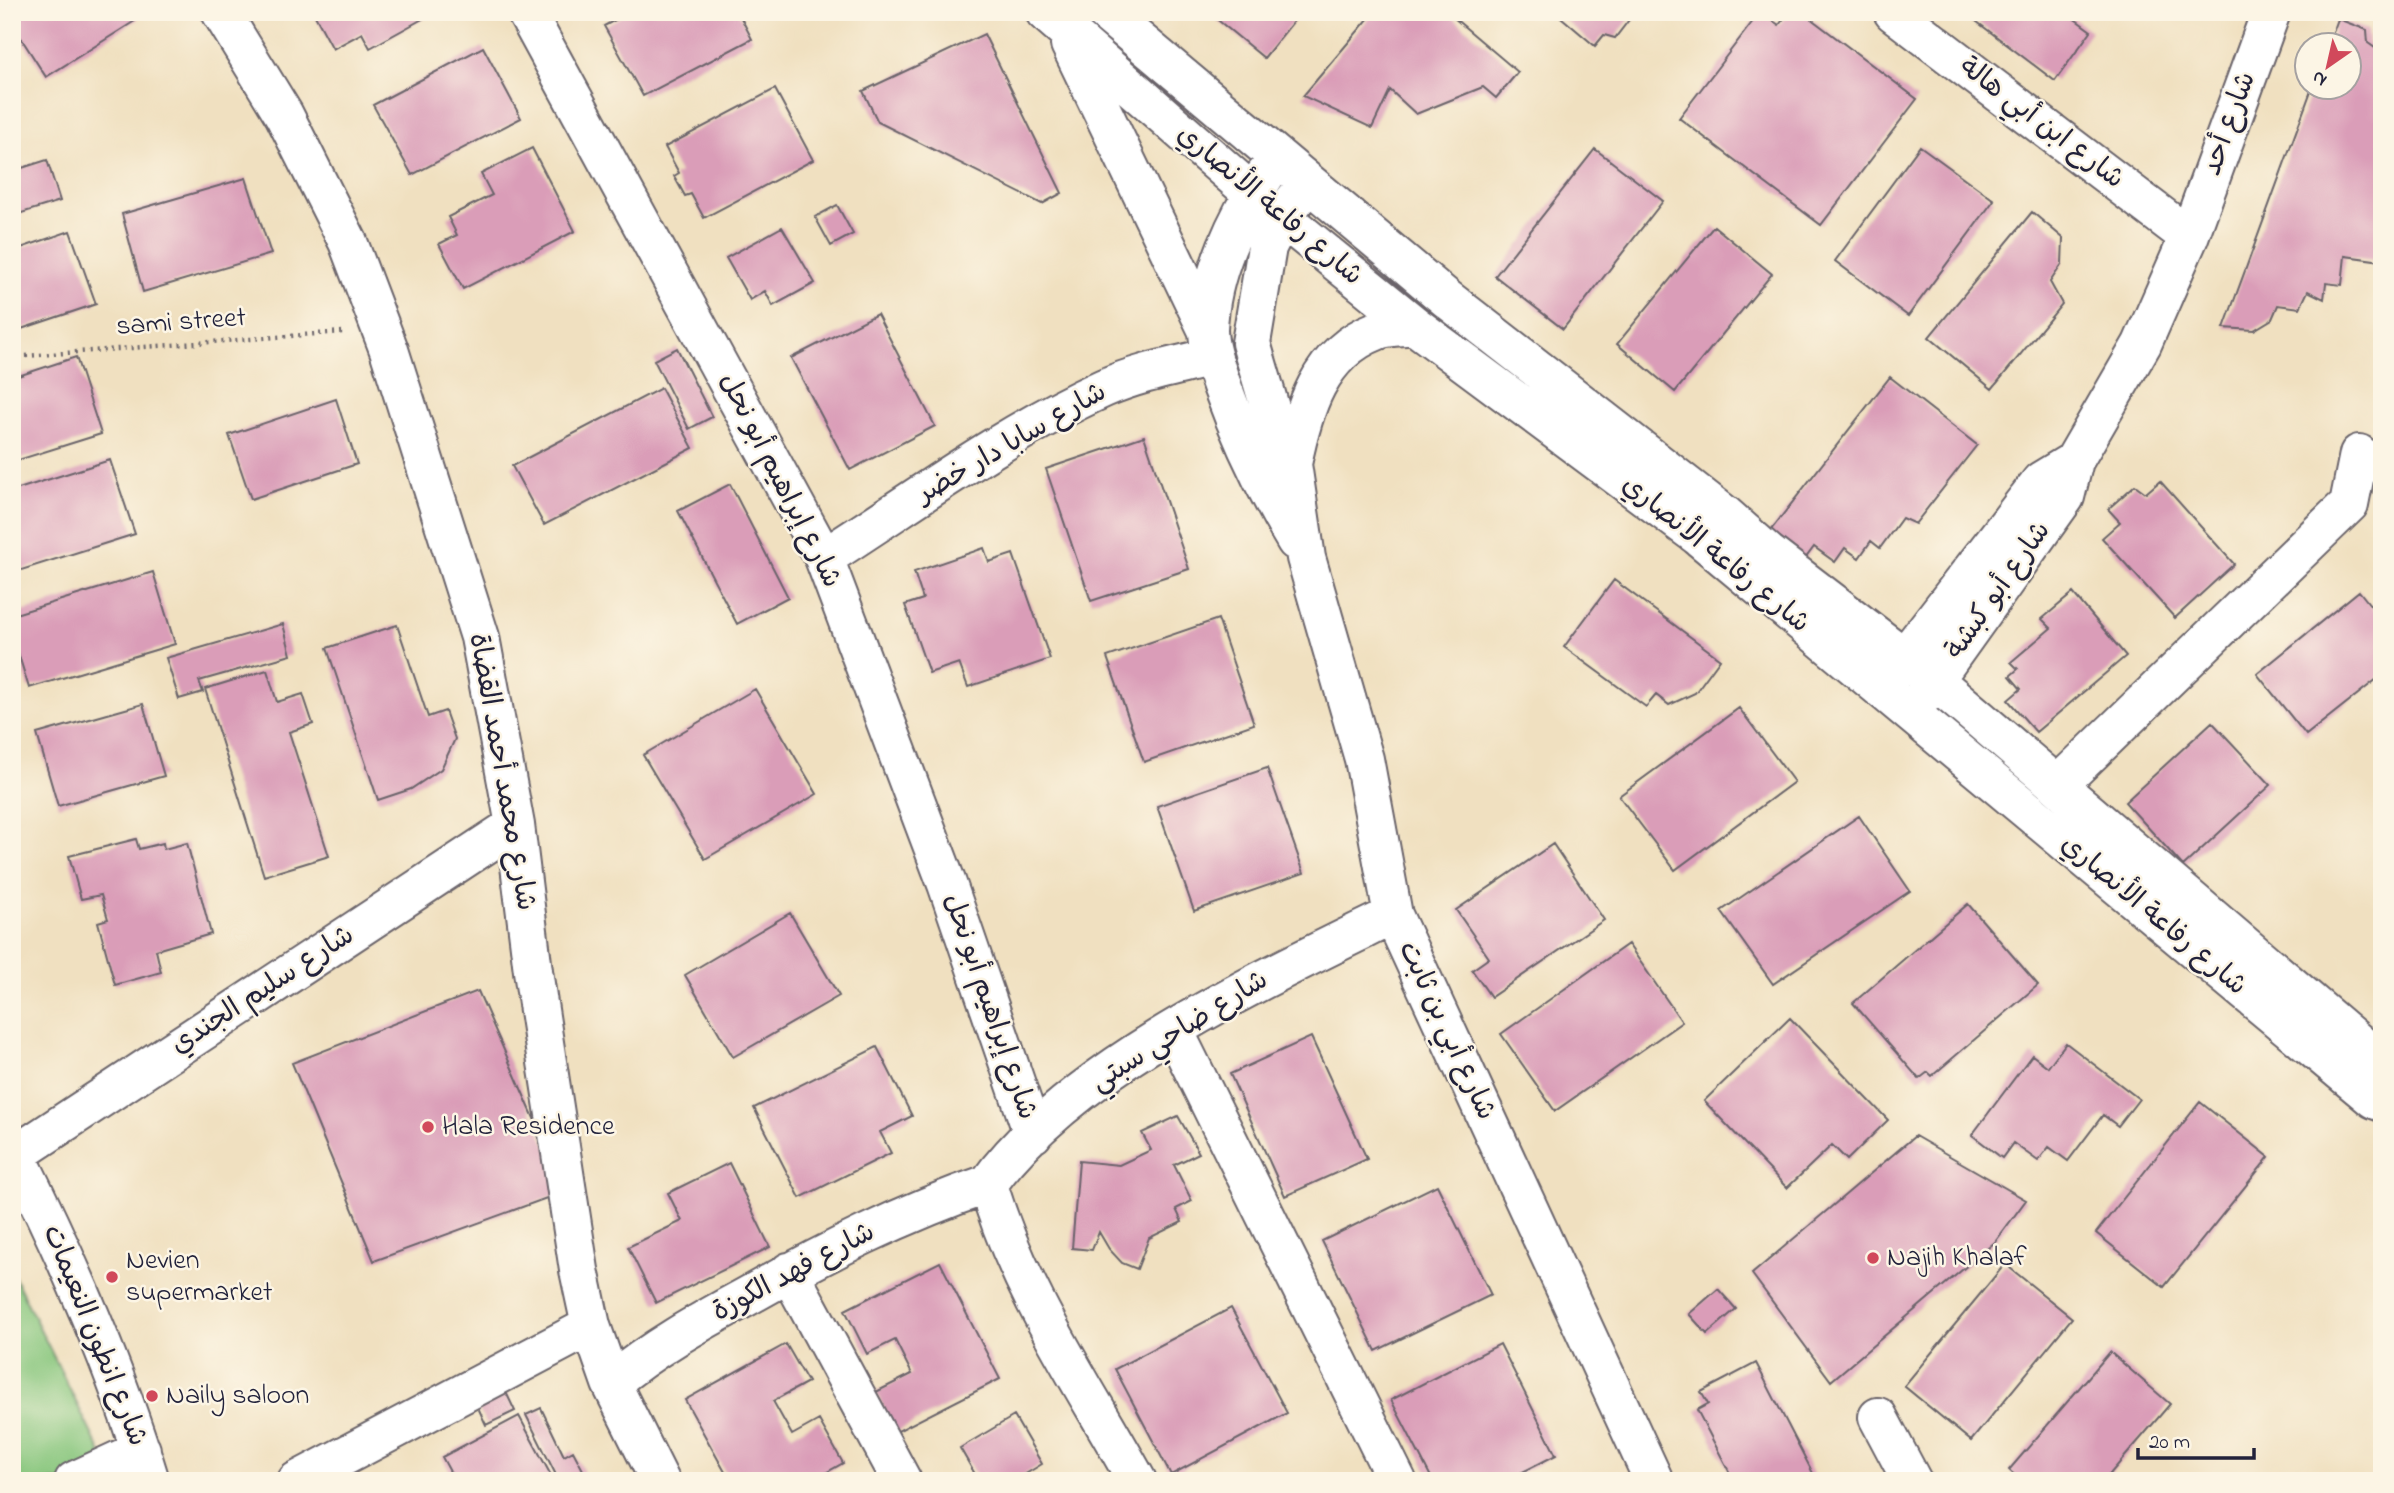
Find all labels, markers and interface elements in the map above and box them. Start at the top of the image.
north arrow [2292,32,2362,102]
street label: شارع ابن أبي هالة [1949,48,2132,201]
text: N [2307,63,2333,93]
street label: شارع أحد [2192,66,2268,182]
street label: شارع رفاعة الأنصاري [1167,115,1372,296]
street label: sami street [115,298,247,348]
street label: شارع إبراهيم أبو نحل [707,366,851,596]
street label: شارع سابا دار خضر [908,373,1115,516]
street label: شارع رفاعة الأنصاري [1612,465,1819,644]
street label: شارع أبو كبشة [1936,513,2062,669]
street label: شارع محمد أحمد القضاة [456,630,546,914]
street label: شارع رفاعة الأنصاري [2051,825,2256,1006]
street label: شارع إبراهيم أبو نحل [931,888,1047,1126]
street label: شارع سليم الجندي [163,916,363,1066]
street label: شارع أبي بن ثابت [1386,935,1505,1128]
street label: شارع ضاحي سبتي [1083,961,1277,1104]
place label: Hala Residence [442,1107,615,1148]
marker: Hala Residence [420,1119,436,1135]
street label: شارع فهد الكوزة [705,1213,883,1333]
street label: شارع انطون النعيمات [31,1219,157,1453]
place label: Najih Khalaf [1887,1238,2027,1279]
place label: Nevien supermarket [126,1241,272,1314]
marker: Najih Khalaf [1865,1250,1881,1266]
marker: Nevien supermarket [104,1269,120,1285]
place label: Naily saloon [166,1376,309,1417]
marker: Naily saloon [144,1388,160,1404]
scale bar [2138,1416,2254,1460]
text: 20 m [2149,1428,2190,1458]

